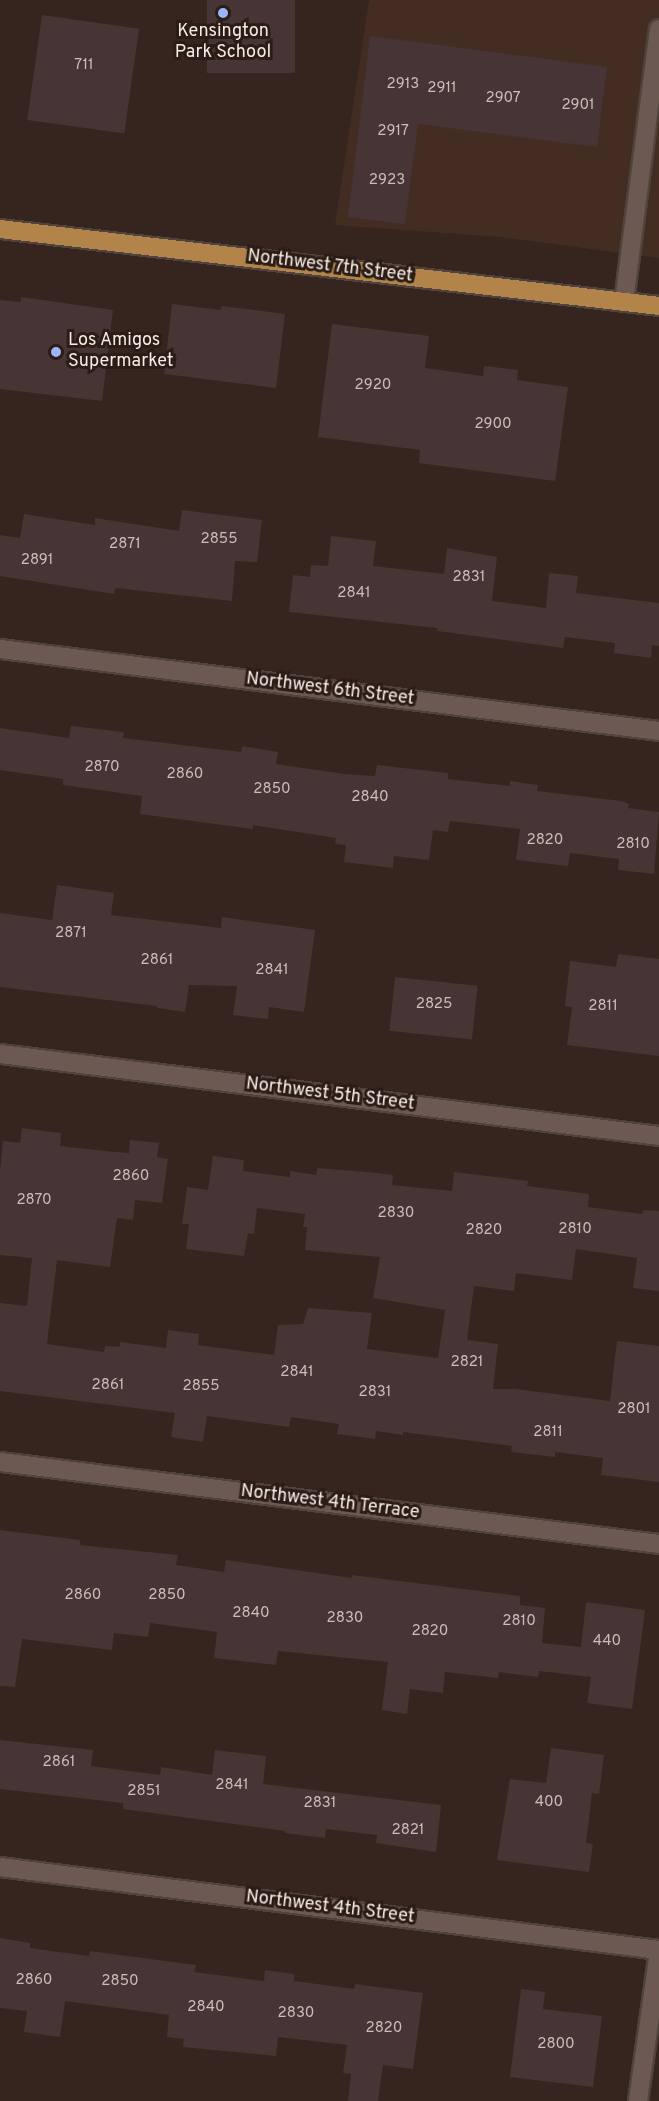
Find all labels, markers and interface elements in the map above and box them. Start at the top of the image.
marker: Kensington Park School [216,6,230,20]
place label: Kensington Park School [175,22,271,64]
house number: 711 [74,57,94,75]
house number: 2913 [387,76,419,94]
house number: 2911 [427,80,457,98]
house number: 2907 [485,90,521,108]
house number: 2901 [561,97,595,115]
house number: 2917 [377,123,409,141]
house number: 2923 [369,172,405,190]
street label: Northwest 7th Street [246,246,414,288]
place label: Los Amigos Supermarket [68,331,174,374]
marker: Los Amigos Supermarket [49,345,63,359]
house number: 2920 [355,377,391,395]
house number: 2900 [474,416,512,434]
house number: 2855 [201,531,237,549]
house number: 2871 [109,536,141,554]
house number: 2891 [21,552,53,570]
house number: 2831 [453,569,485,587]
house number: 2841 [337,585,371,603]
street label: Northwest 6th Street [245,669,415,711]
house number: 2870 [84,759,120,777]
house number: 2860 [167,766,203,784]
house number: 2850 [253,781,291,799]
house number: 2840 [351,789,389,807]
house number: 2820 [527,832,563,850]
house number: 2810 [616,836,650,854]
house number: 2871 [55,925,87,943]
house number: 2861 [141,952,173,970]
house number: 2841 [255,962,289,980]
house number: 2825 [416,996,452,1014]
house number: 2811 [588,998,618,1016]
street label: Northwest 5th Street [245,1074,415,1116]
house number: 2860 [113,1168,149,1186]
house number: 2870 [16,1192,52,1210]
house number: 2830 [378,1205,414,1223]
house number: 2810 [558,1221,592,1239]
house number: 2820 [466,1222,502,1240]
house number: 2821 [451,1354,483,1372]
house number: 2841 [280,1364,314,1382]
house number: 2861 [92,1377,124,1395]
house number: 2855 [183,1378,219,1396]
house number: 2831 [359,1384,391,1402]
house number: 2801 [617,1401,651,1419]
house number: 2811 [533,1424,563,1442]
street label: Northwest 4th Terrace [239,1481,421,1525]
house number: 2860 [65,1587,101,1605]
house number: 2850 [148,1587,186,1605]
house number: 2840 [232,1605,270,1623]
house number: 2830 [327,1610,363,1628]
house number: 2810 [502,1613,536,1631]
house number: 2820 [412,1623,448,1641]
house number: 440 [593,1633,621,1651]
house number: 2861 [43,1754,75,1772]
house number: 2841 [215,1777,249,1795]
house number: 2851 [127,1783,161,1801]
house number: 400 [535,1794,563,1812]
house number: 2831 [304,1795,336,1813]
house number: 2821 [392,1822,424,1840]
street label: Northwest 4th Street [245,1887,415,1929]
house number: 2860 [16,1972,52,1990]
house number: 2850 [101,1973,139,1991]
house number: 2840 [187,1999,225,2017]
house number: 2830 [278,2005,314,2023]
house number: 2820 [366,2020,402,2038]
house number: 2800 [537,2036,575,2054]

